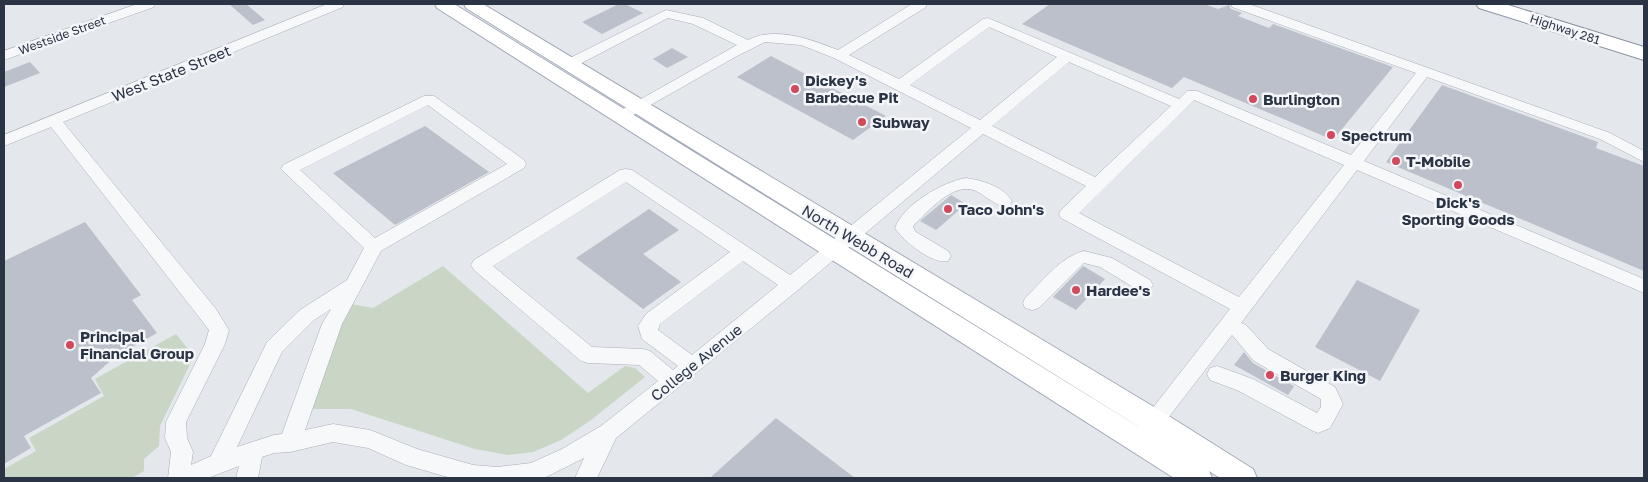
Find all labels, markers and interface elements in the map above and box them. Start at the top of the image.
street label: Highway 281 [1528,11,1602,47]
street label: Westside Street [16,12,108,58]
street label: West State Street [109,41,233,105]
place label: Dickey's Barbecue Pit [805,71,899,106]
marker: Dickey's Barbecue Pit [789,83,801,95]
place label: Burlington [1263,90,1340,108]
marker: Burlington [1247,93,1259,105]
place label: Subway [872,113,930,131]
marker: Subway [856,116,868,128]
place label: Spectrum [1341,126,1412,144]
marker: Spectrum [1325,129,1337,141]
place label: T-Mobile [1406,152,1471,170]
marker: T-Mobile [1390,155,1402,167]
marker: Dick's Sporting Goods [1452,179,1464,191]
place label: Dick's Sporting Goods [1401,193,1515,228]
place label: Taco John's [958,200,1044,218]
street label: North Webb Road [799,201,917,281]
marker: Taco John's [942,203,954,215]
place label: Hardee's [1086,281,1151,299]
marker: Hardee's [1070,284,1082,296]
street label: College Avenue [647,320,745,404]
place label: Principal Financial Group [80,327,194,362]
marker: Principal Financial Group [64,339,76,351]
place label: Burger King [1280,366,1366,384]
marker: Burger King [1264,369,1276,381]

